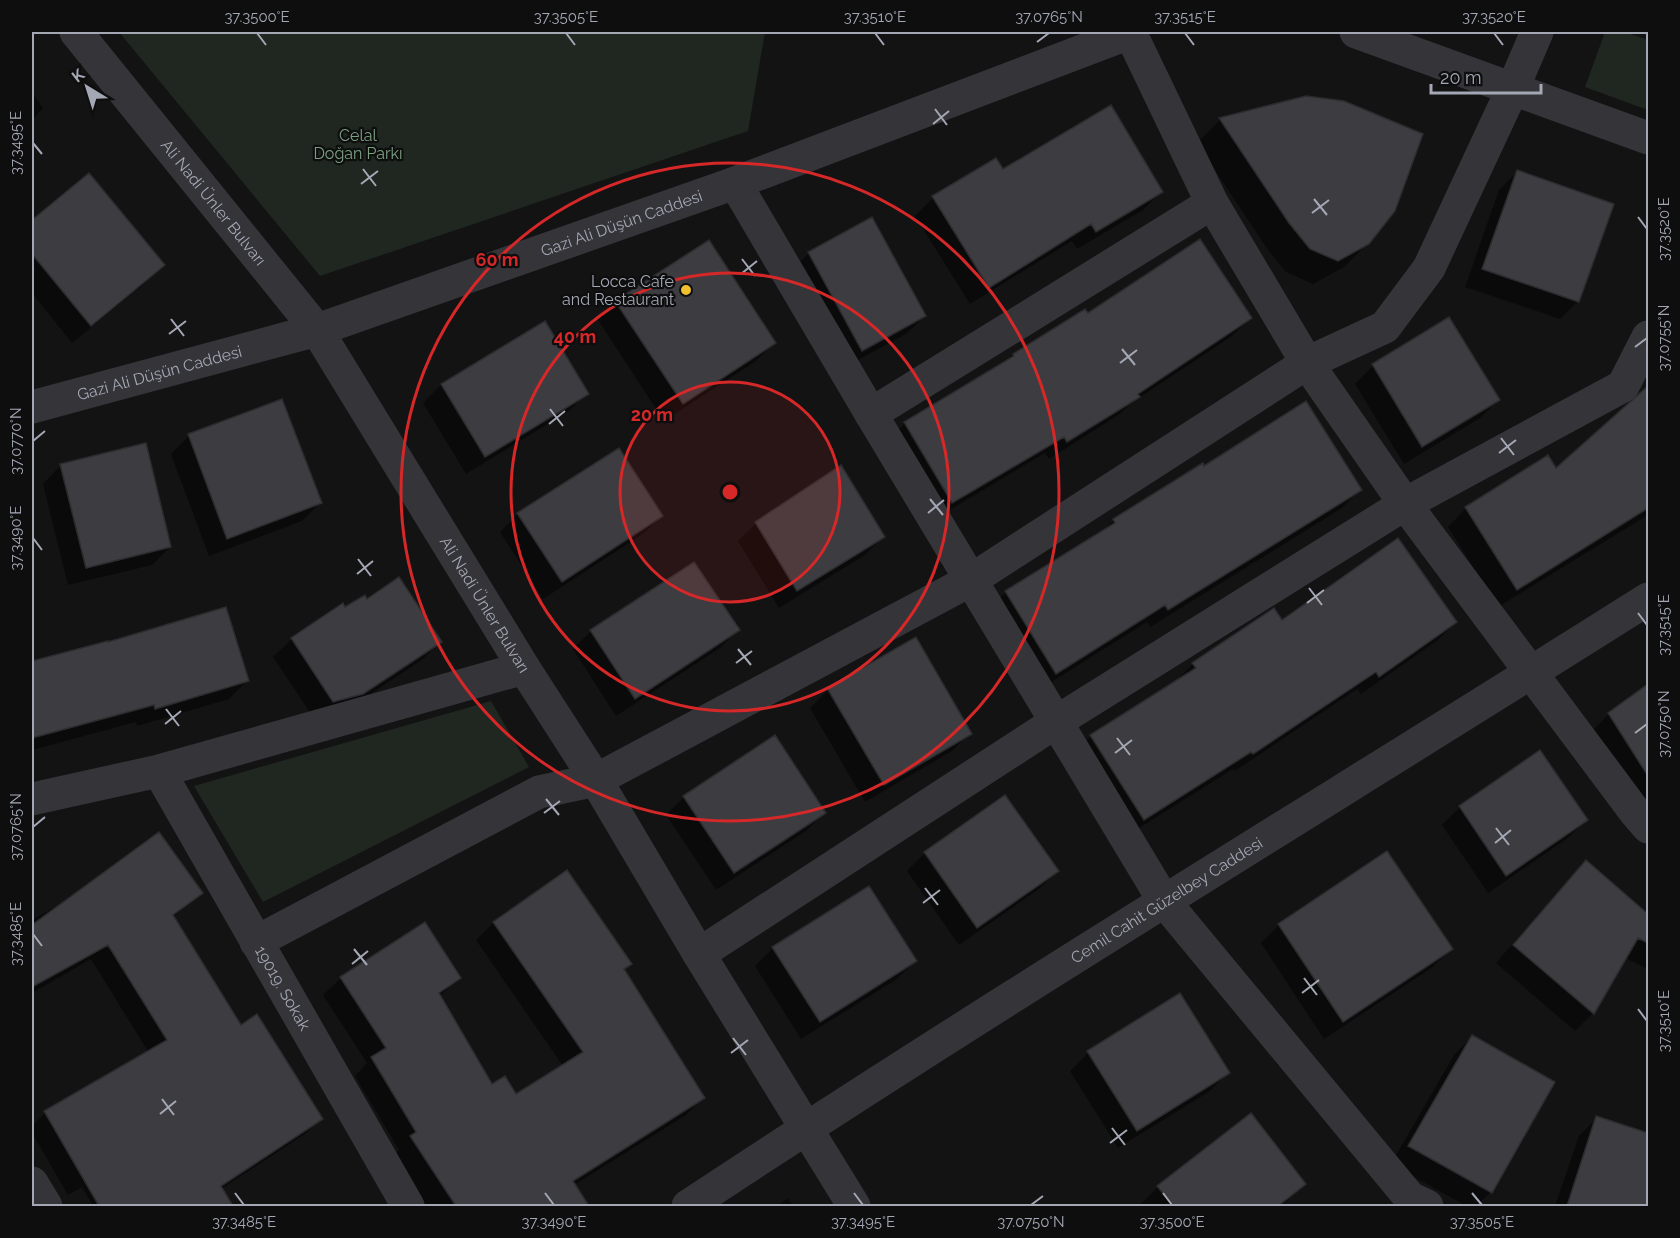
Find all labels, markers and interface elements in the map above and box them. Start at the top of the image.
text: 37.3500°E [224,8,290,26]
text: 37.3505°E [534,8,598,26]
text: 37.3510°E [844,8,906,26]
text: 37.0765°N [1015,8,1083,26]
text: 37.3515°E [1154,8,1216,26]
text: 37.3520°E [1462,8,1526,26]
north arrow [57,57,117,117]
scale bar [1431,57,1540,95]
text: K [68,65,88,86]
text: 20 m [1440,67,1482,88]
text: 37.3495°E [7,111,25,175]
park label: Celal Doğan Parkı [313,126,403,163]
street label: Ali Nadi Ünler Bulvarı [157,136,270,269]
street label: Gazi Ali Düşün Caddesi [538,186,705,260]
text: 37.3520°E [1655,197,1673,261]
text: 60 m [475,249,519,270]
place label: Locca Cafe and Restaurant [562,272,675,309]
marker: Locca Cafe and Restaurant [679,283,693,297]
text: 37.0755°N [1655,305,1673,371]
text: 40 m [554,326,596,347]
street label: Gazi Ali Düşün Caddesi [75,341,244,404]
text: 20 m [631,404,673,425]
text: 37.0770°N [7,407,25,475]
centre of rings [720,482,740,502]
text: 37.3490°E [7,506,25,570]
street label: Ali Nadi Ünler Bulvarı [436,533,534,676]
text: 37.3515°E [1655,594,1673,656]
text: 37.0750°N [1655,690,1673,758]
text: 37.0765°N [7,793,25,861]
street label: Cemil Cahit Güzelbey Caddesi [1067,833,1266,967]
text: 37.3485°E [7,902,25,966]
street label: 19019. Sokak [252,942,315,1034]
text: 37.3510°E [1655,990,1673,1052]
text: 37.3485°E [212,1213,276,1231]
text: 37.3490°E [522,1213,586,1231]
text: 37.3495°E [831,1213,895,1231]
text: 37.0750°N [997,1213,1065,1231]
text: 37.3500°E [1139,1213,1205,1231]
text: 37.3505°E [1450,1213,1514,1231]

